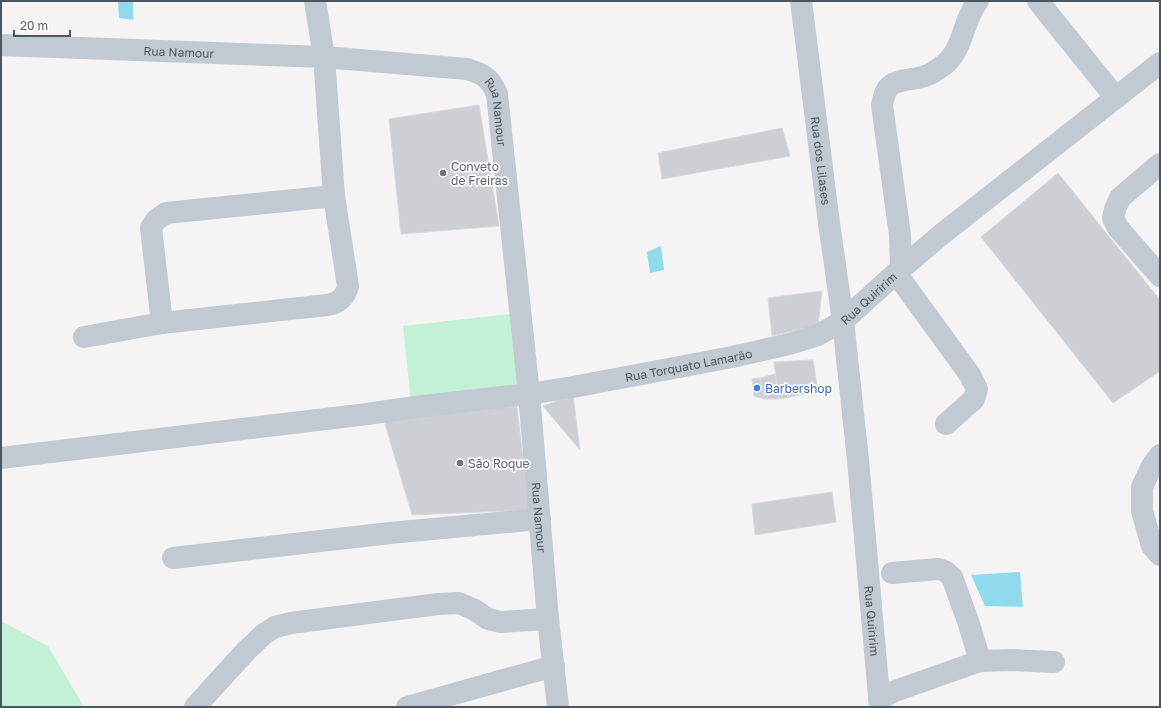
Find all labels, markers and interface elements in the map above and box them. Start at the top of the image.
scale bar [14,12,70,38]
text: 20 m [20,18,48,33]
street label: Rua Namour [143,43,215,60]
street label: Rua Namour [482,74,510,148]
street label: Rua dos Lilases [808,115,834,206]
place label: Conveto de Freiras [451,159,508,188]
marker: Conveto de Freiras [438,168,448,178]
street label: Rua Quiririm [837,269,900,327]
street label: Rua Torquato Lamarão [624,345,754,385]
place label: Barbershop [765,381,832,396]
marker: Barbershop [752,383,762,393]
place label: São Roque [468,456,530,471]
marker: São Roque [455,458,465,468]
street label: Rua Namour [529,481,550,553]
street label: Rua Quiririm [862,585,883,657]

